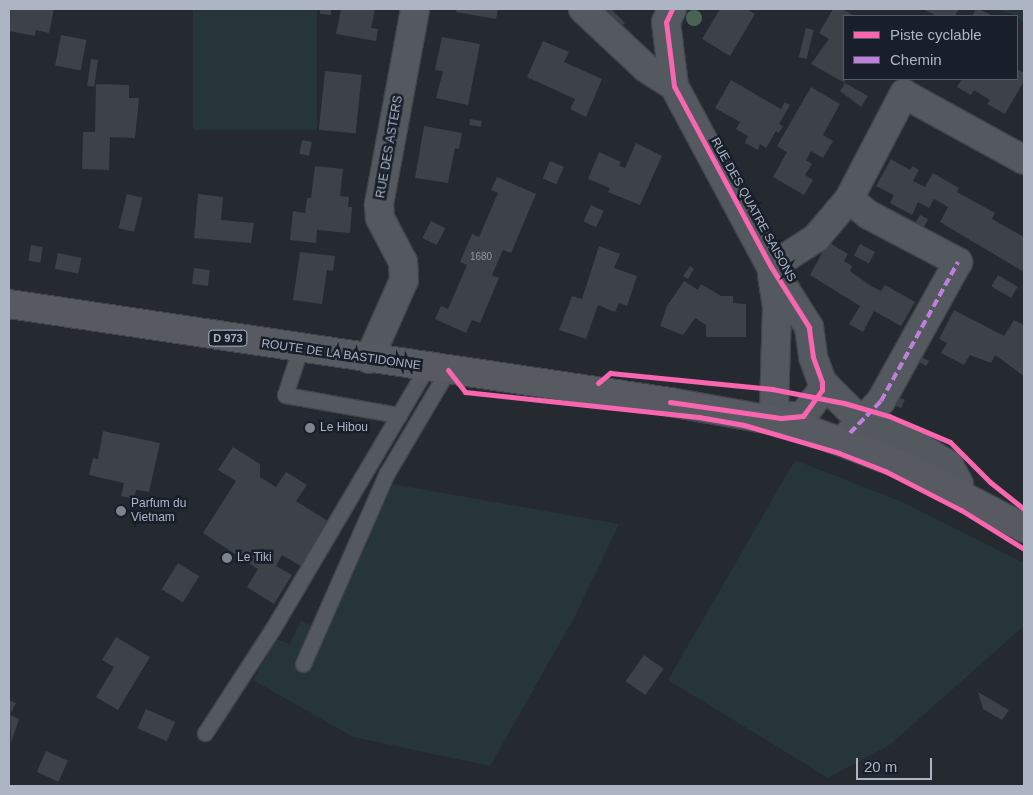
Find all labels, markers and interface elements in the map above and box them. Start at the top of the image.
legend [843,15,1018,80]
text: Piste cyclable [890,26,982,43]
text: Chemin [890,51,942,68]
street label: RUE DES ASTERS [374,94,406,200]
street label: RUE DES QUATRE SAISONS [707,135,799,285]
house number: 1680 [470,251,492,263]
road number: D 973 [208,329,248,346]
street label: ROUTE DE LA BASTIDONNE [260,337,422,373]
place label: Le Hibou [320,421,368,435]
marker: Le Hibou [304,422,316,434]
place label: Parfum du Vietnam [131,497,186,525]
marker: Parfum du Vietnam [115,505,127,517]
place label: Le Tiki [237,551,272,565]
marker: Le Tiki [221,552,233,564]
scale bar [858,748,934,780]
text: 20 m [864,758,897,775]

